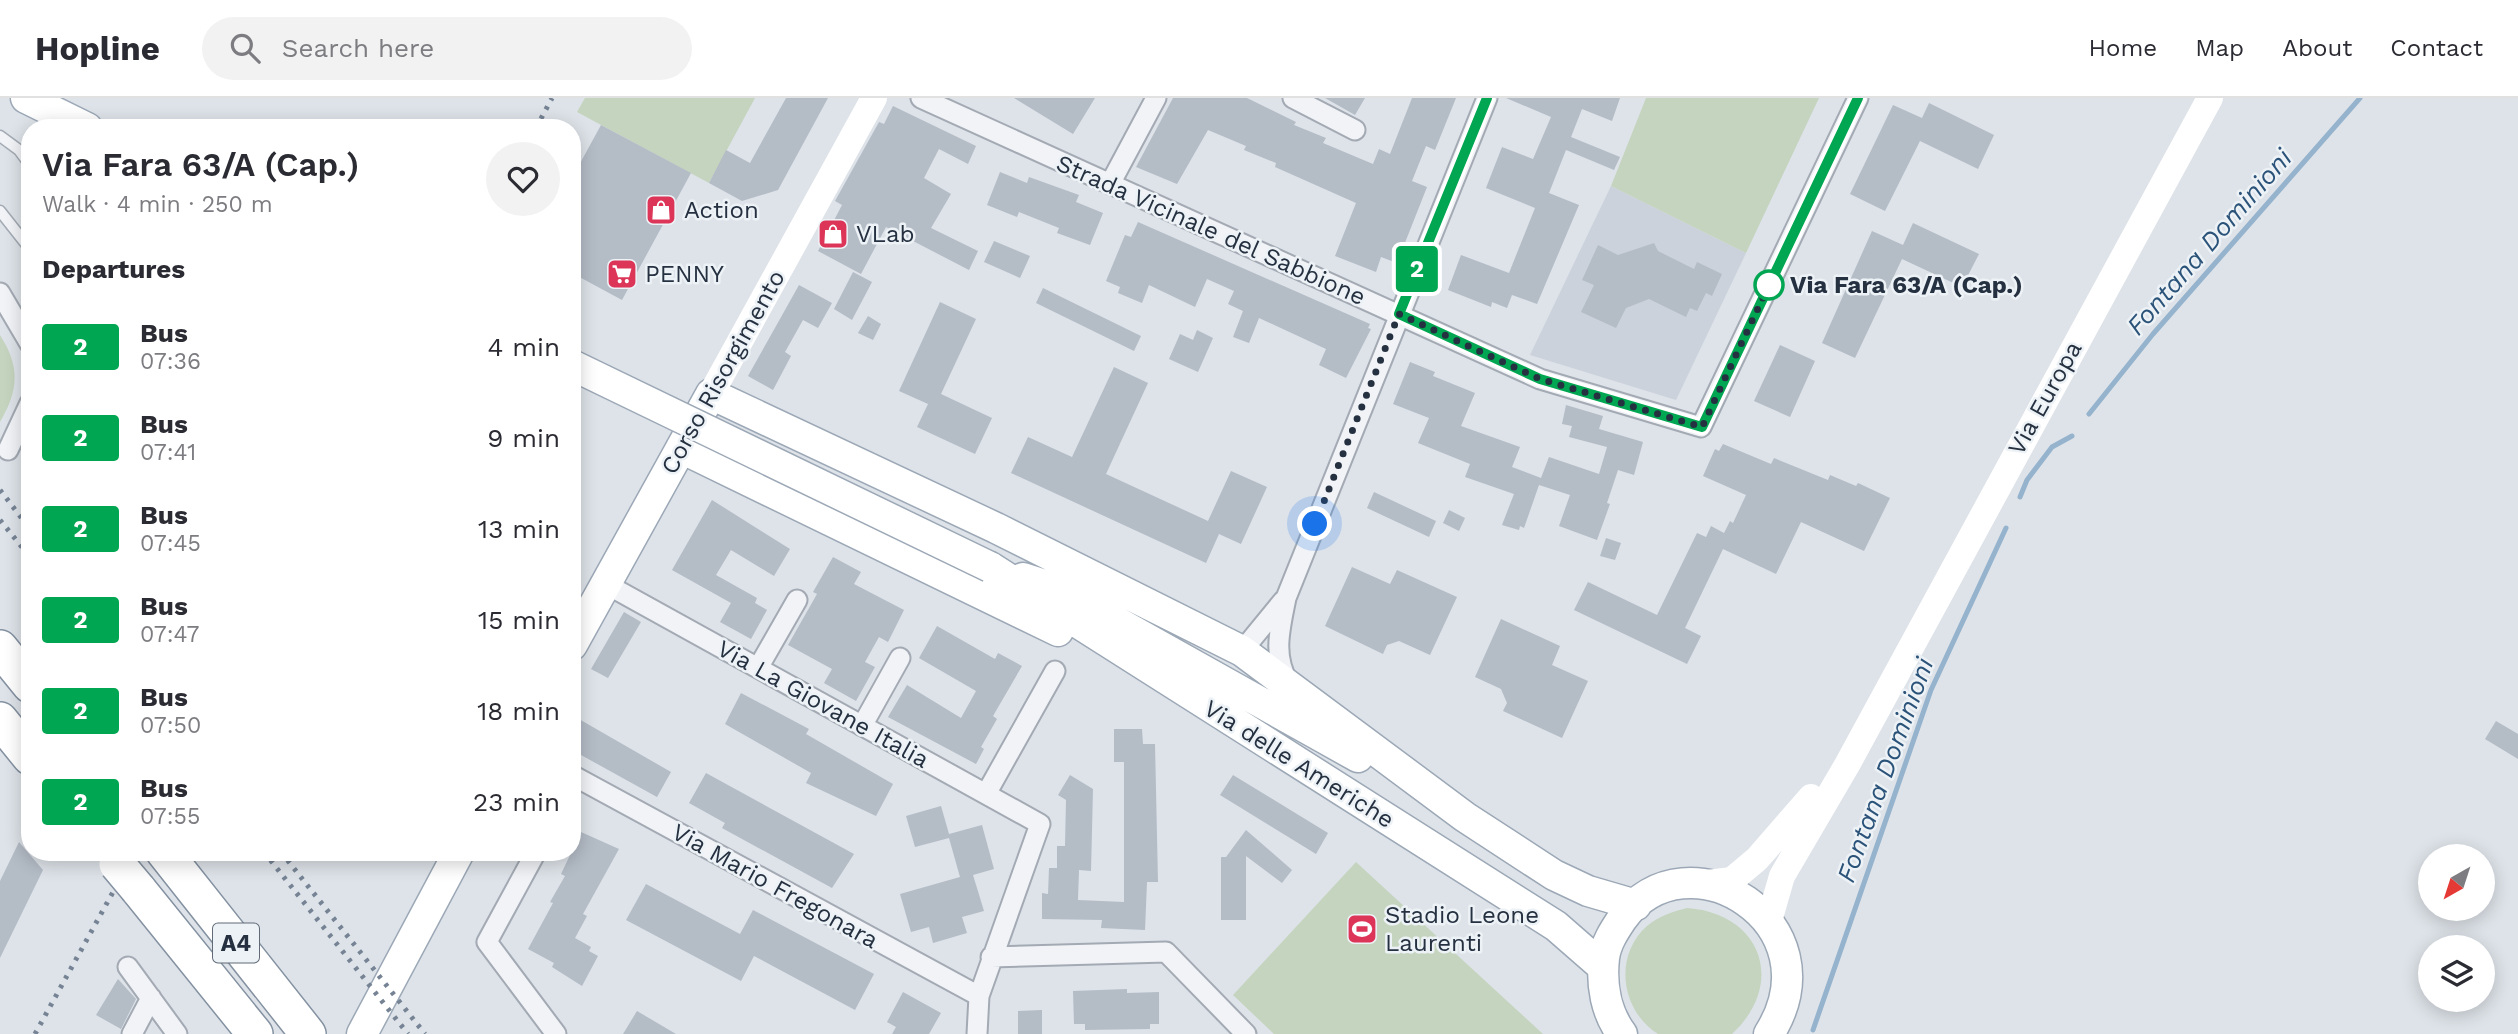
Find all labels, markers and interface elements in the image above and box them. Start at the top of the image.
search box [202,17,692,80]
text: Hopline [35,29,160,68]
icon: search [226,29,264,67]
text: Search here [282,33,434,63]
text: Home [2089,34,2157,62]
text: Map [2195,34,2244,62]
text: About [2282,34,2352,62]
text: Contact [2390,34,2483,62]
button: heart [486,142,560,216]
water label: Fontana Dominioni [2120,142,2299,341]
text: Via Fara 63/A (Cap.) [42,145,359,184]
street label: Strada Vicinale del Sabbione [1052,149,1370,311]
text: Walk · 4 min · 250 m [42,191,273,218]
shop icon: Action [644,193,678,227]
place label: Action [684,196,759,224]
shop icon: VLab [816,217,850,251]
place label: VLab [856,220,915,248]
line badge: 2 [1394,246,1440,292]
text: Departures [42,254,185,284]
text: 2 [1410,255,1424,283]
supermarket icon: PENNY [605,257,639,291]
place label: PENNY [645,260,724,288]
street label: Corso Risorgimento [655,265,791,479]
marker: Via Fara 63/A (Cap.) [1754,270,1784,300]
place label: Via Fara 63/A (Cap.) [1790,271,2023,299]
text: Bus [140,318,188,348]
text: 4 min [487,332,560,362]
text: 2 [73,333,88,361]
street label: Via Europa [2002,336,2088,460]
text: 07:36 [140,348,201,375]
text: Bus [140,409,188,439]
text: 9 min [487,423,560,453]
text: 2 [73,424,88,452]
text: 07:41 [140,439,196,466]
text: Bus [140,500,188,530]
your location [1297,506,1332,541]
text: 13 min [478,514,560,544]
text: 2 [73,515,88,543]
text: 07:45 [140,530,201,557]
text: Bus [140,591,188,621]
text: 15 min [478,605,560,635]
text: 2 [73,606,88,634]
text: 07:47 [140,621,199,648]
street label: Via La Giovane Italia [712,634,934,774]
water label: Fontana Dominioni [1830,653,1940,886]
text: Bus [140,682,188,712]
street label: Via delle Americhe [1199,694,1399,834]
text: 18 min [477,696,560,726]
text: 2 [73,697,88,725]
text: 07:50 [140,712,201,739]
text: Bus [140,773,188,803]
text: 23 min [473,787,560,817]
text: 2 [73,788,88,816]
text: 07:55 [140,803,200,830]
street label: Via Mario Fregonara [667,818,883,954]
north arrow [2418,844,2496,920]
map controls [2418,844,2495,1012]
place label: Stadio Leone Laurenti [1385,901,1539,957]
sports icon: Stadio Leone Laurenti [1345,912,1379,946]
road number: A4 [213,923,259,962]
button: layers [2418,935,2495,1012]

